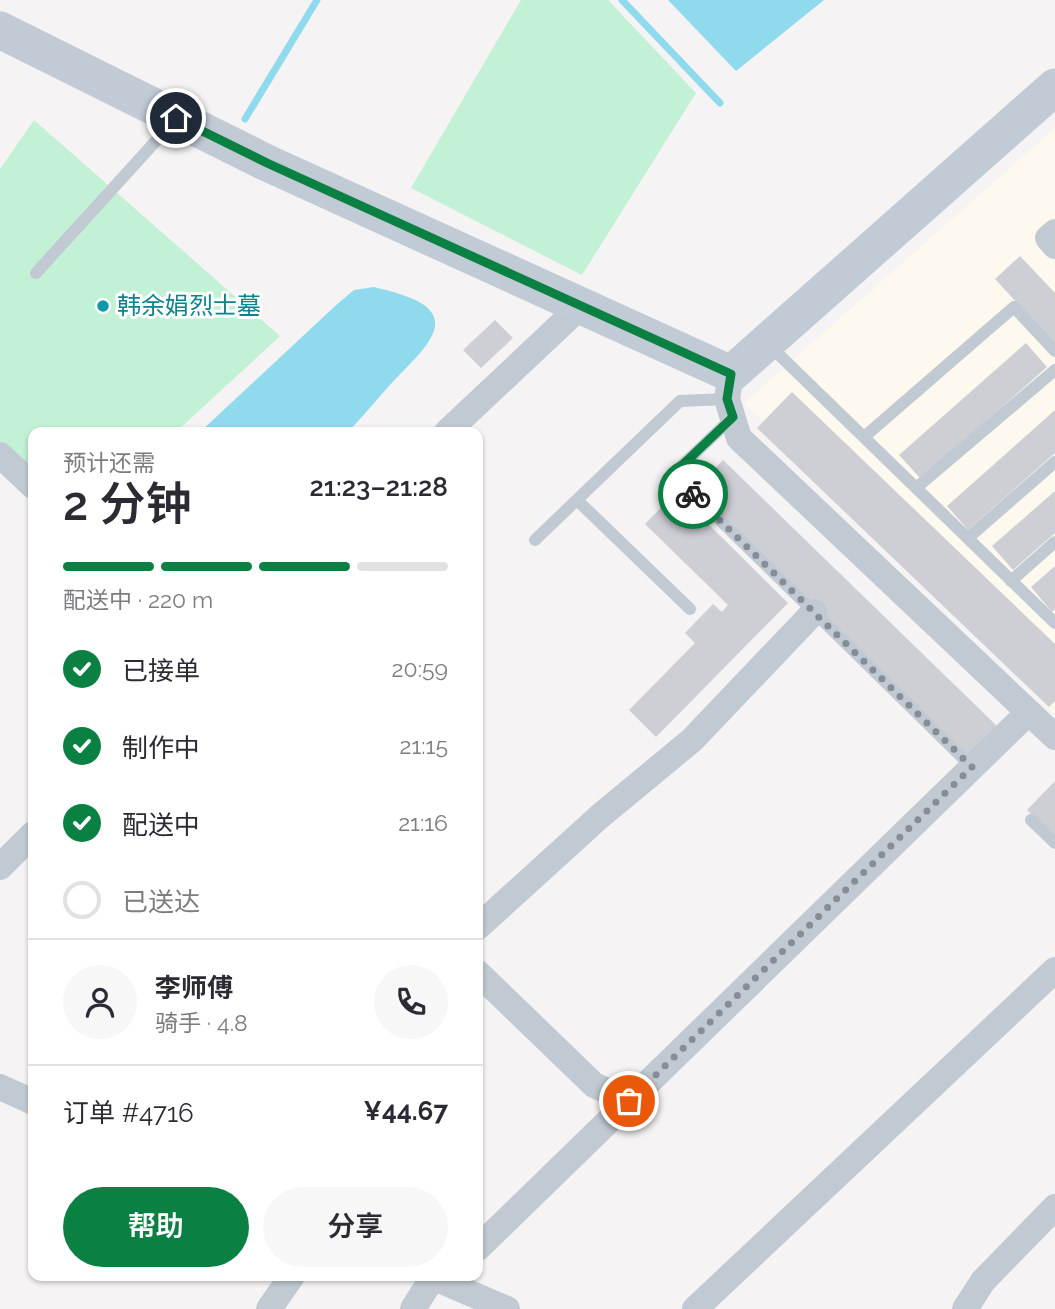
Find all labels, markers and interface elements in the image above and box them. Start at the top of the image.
pin [146,88,206,148]
icon: home [157,99,195,137]
place label: 韩余娟烈士墓 [117,291,261,320]
marker: 韩余娟烈士墓 [95,298,111,314]
text: 预计还需 [63,449,155,476]
courier [658,459,728,529]
text: 21:23–21:28 [310,472,448,502]
icon: bike [674,475,712,513]
text: 2 分钟 [63,477,192,531]
text: 配送中 · 220 m [63,586,213,613]
icon: check [63,650,101,688]
text: 20:59 [392,655,448,682]
text: 已接单 [122,656,200,686]
icon: check [63,727,101,765]
text: 21:15 [399,732,448,759]
text: 制作中 [122,733,200,763]
icon: check [63,804,101,842]
text: 21:16 [398,809,448,836]
text: 配送中 [122,810,200,840]
text: 已送达 [122,887,200,917]
button: person [63,965,137,1039]
button: phone [374,965,448,1039]
text: 李师傅 [155,973,233,1003]
text: 骑手 · 4.8 [155,1009,248,1036]
pin [599,1071,659,1131]
icon: bag [610,1082,648,1120]
text: ¥44.67 [364,1096,448,1126]
text: 订单 #4716 [63,1098,194,1128]
button: 帮助 [63,1187,249,1267]
button: 分享 [263,1187,448,1267]

